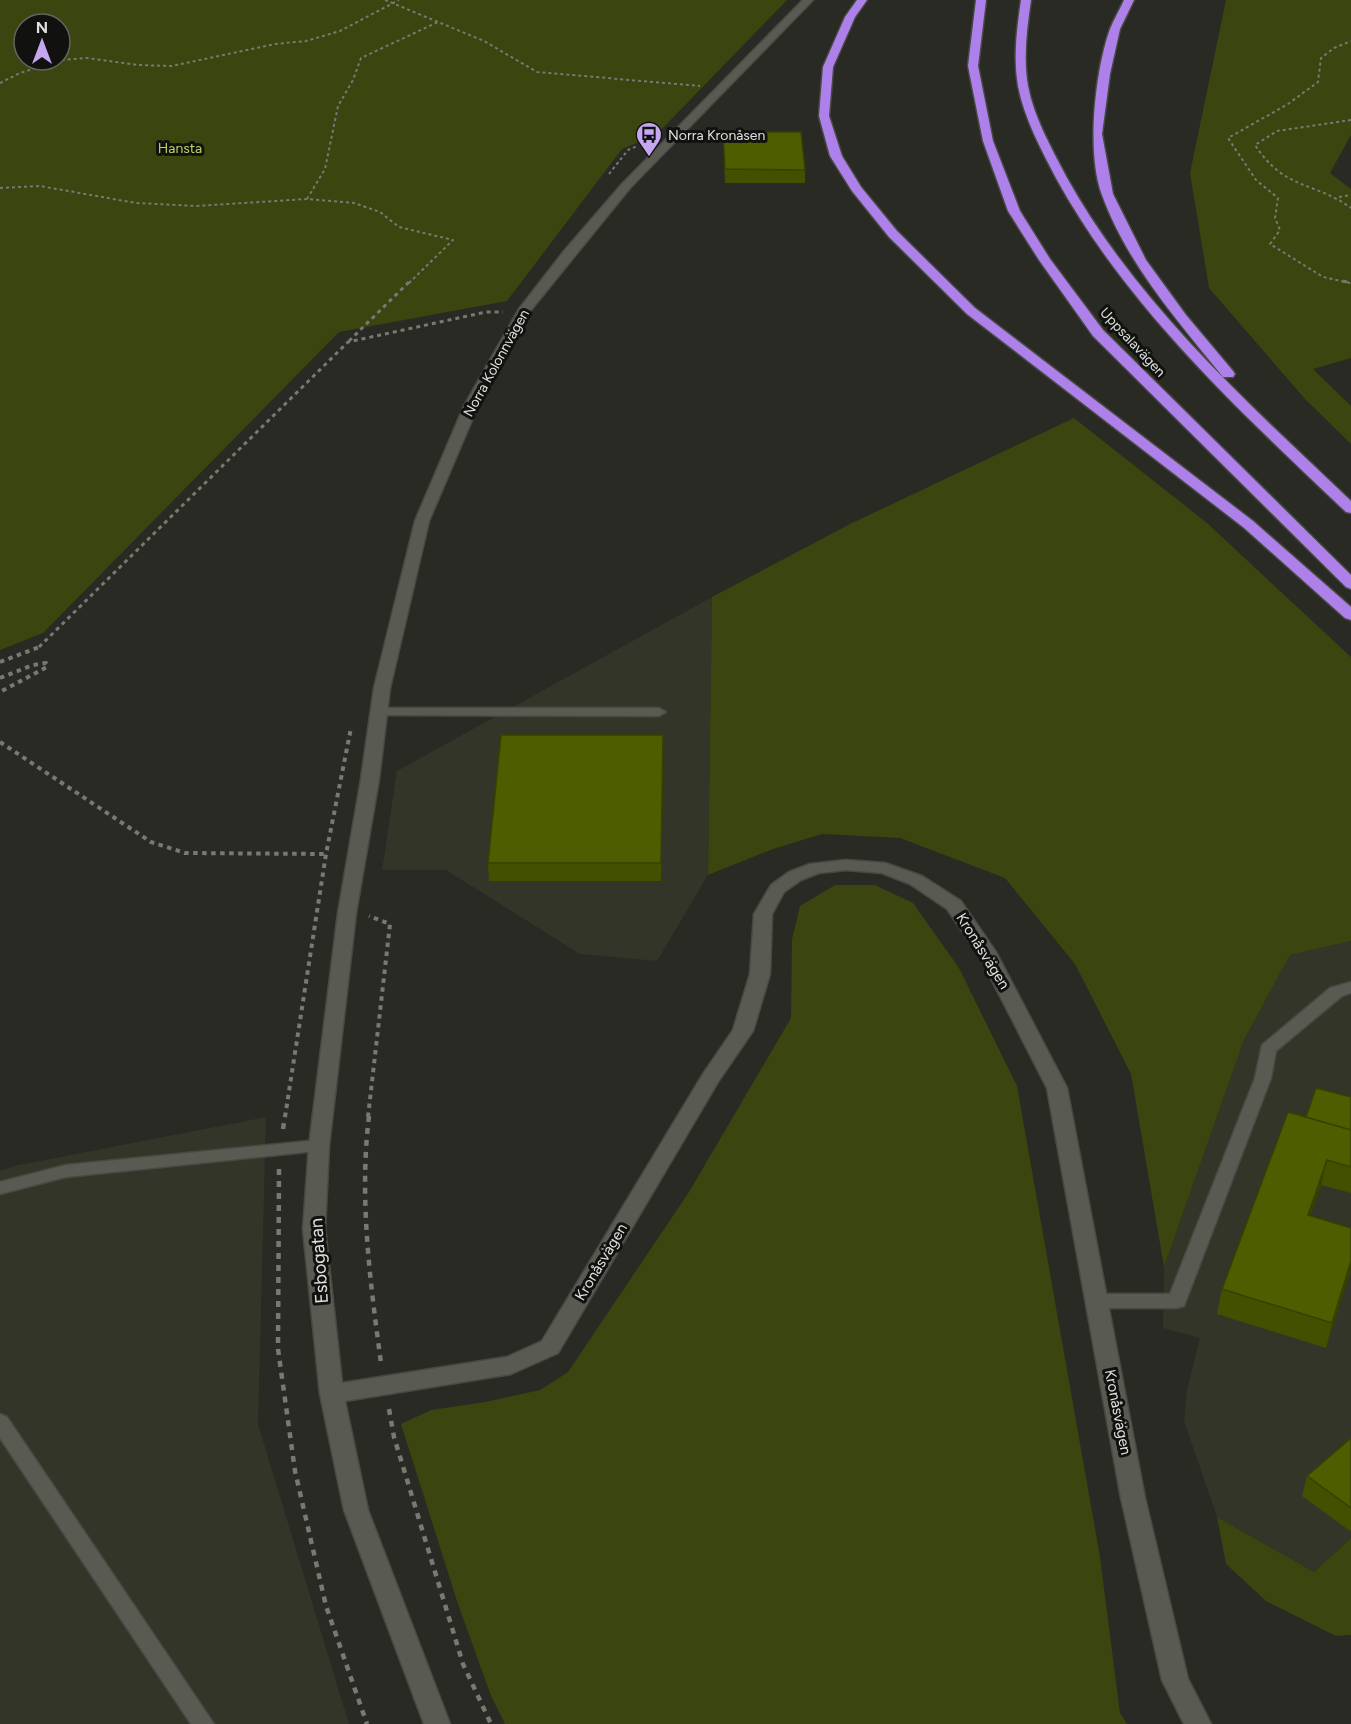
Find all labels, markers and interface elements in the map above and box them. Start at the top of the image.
north arrow [12,12,72,72]
text: N [36,18,48,37]
bus stop icon: Norra Kronåsen [634,120,664,158]
place label: Norra Kronåsen [668,127,765,144]
park label: Hansta [158,140,202,157]
street label: Uppsalavägen [1096,304,1169,381]
street label: Norra Kolonnvägen [460,306,533,420]
street label: Kronåsvägen [952,909,1014,993]
street label: Esbogatan [305,1217,333,1305]
street label: Kronåsvägen [571,1220,631,1304]
street label: Kronåsvägen [1101,1368,1135,1456]

